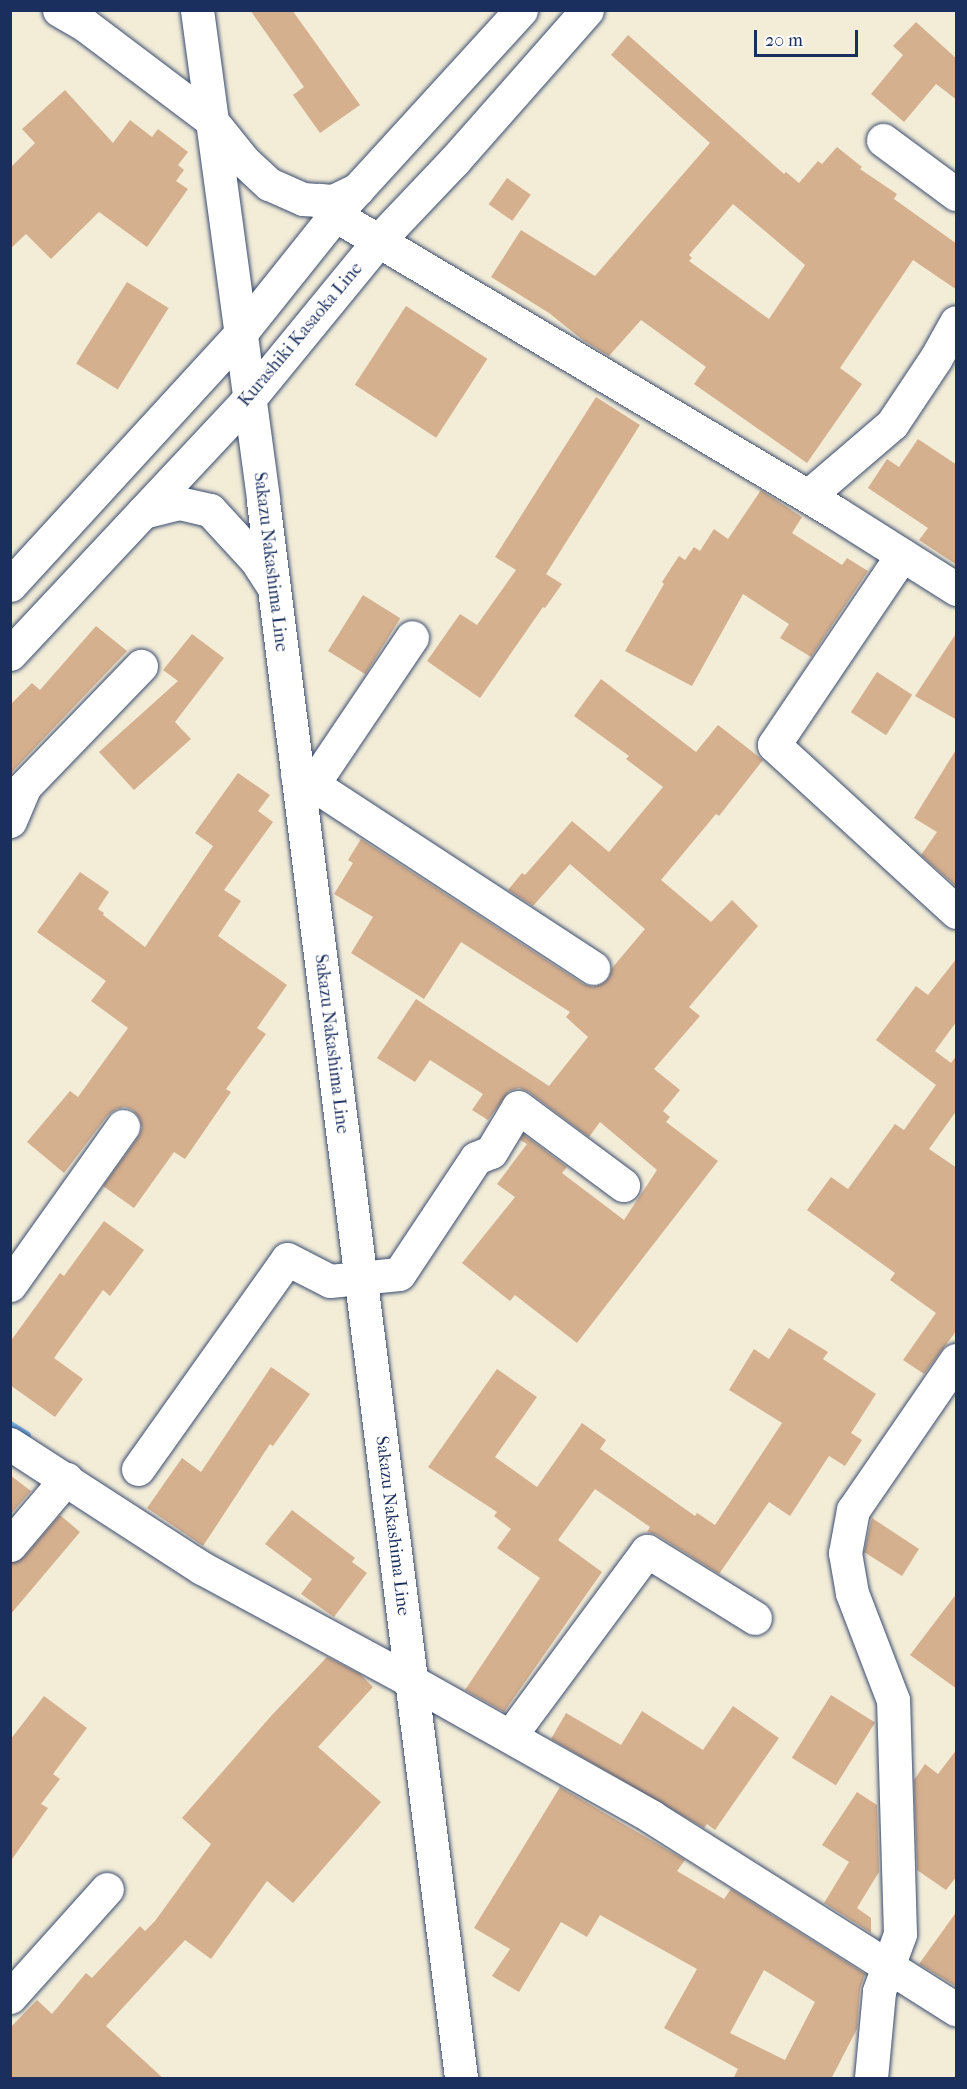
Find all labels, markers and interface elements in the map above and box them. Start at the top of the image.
scale bar [757,18,860,56]
text: 20 m [765,30,803,51]
street label: Kurashiki Kasaoka Line [234,258,368,412]
street label: Sakazu Nakashima Line [248,471,292,653]
street label: Sakazu Nakashima Line [309,953,353,1135]
street label: Sakazu Nakashima Line [370,1435,414,1617]

